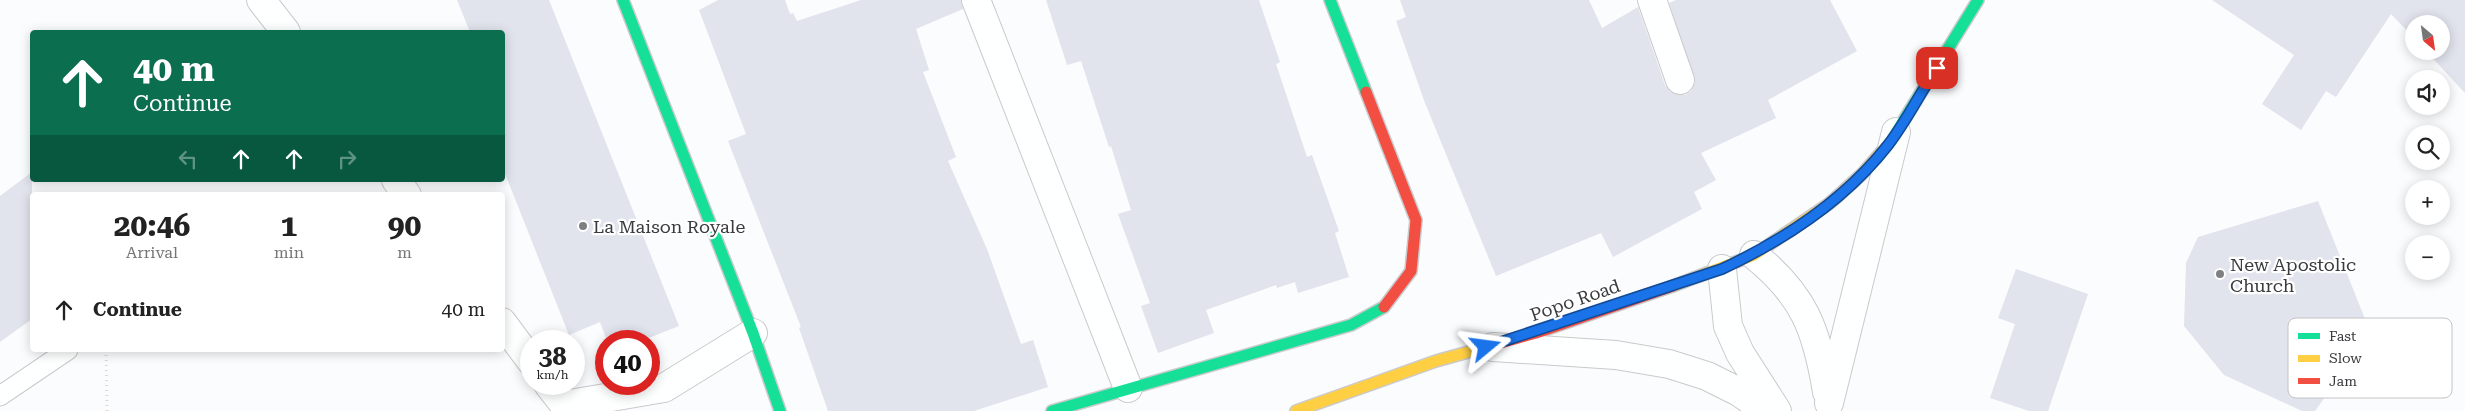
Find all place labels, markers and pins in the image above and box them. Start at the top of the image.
pin [1916,47,1958,89]
place label: La Maison Royale [593,216,745,237]
marker: La Maison Royale [577,220,589,232]
place label: New Apostolic Church [2230,254,2356,296]
marker: New Apostolic Church [2214,268,2226,280]

